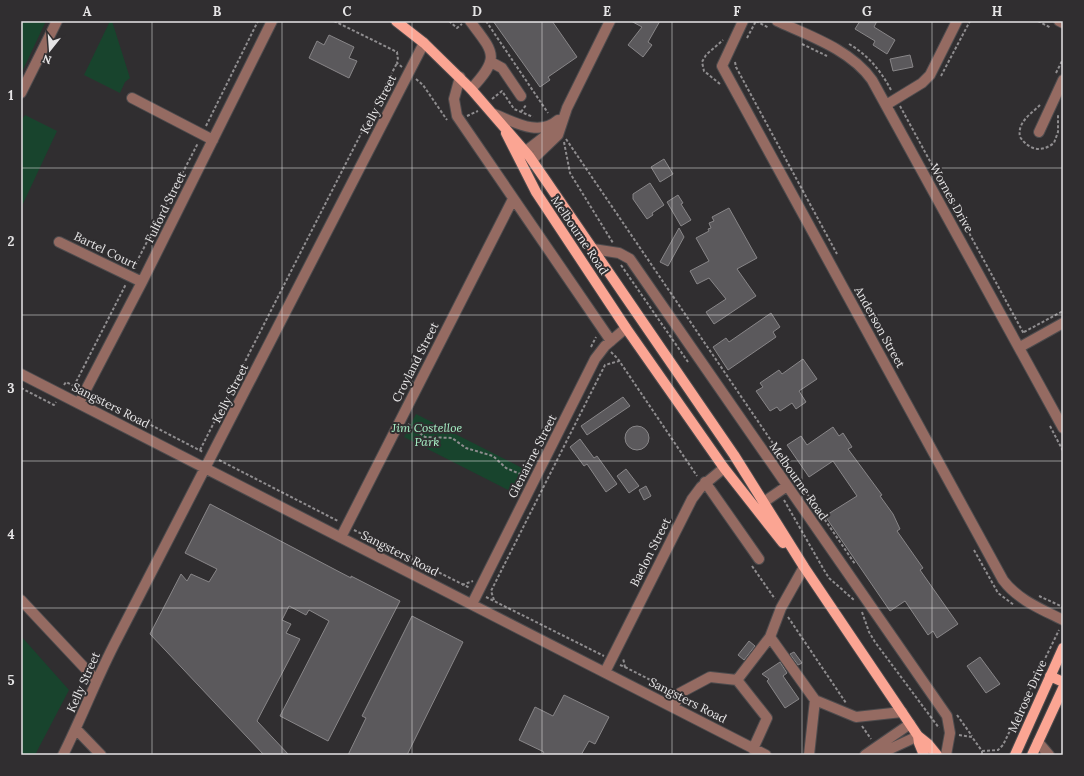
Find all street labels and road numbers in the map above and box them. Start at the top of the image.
street label: Kelly Street [357,72,399,136]
street label: Wornes Drive [927,161,977,235]
street label: Fulford Street [141,169,189,245]
street label: Melbourne Road [548,193,612,277]
street label: Bartel Court [72,228,141,272]
street label: Anderson Street [851,283,909,371]
street label: Croyland Street [388,319,442,405]
street label: Kelly Street [209,361,251,425]
street label: Sangsters Road [70,379,152,431]
street label: Glenairne Street [504,411,560,500]
street label: Melbourne Road [767,439,831,523]
street label: Baelon Street [626,515,674,589]
street label: Sangsters Road [359,527,441,579]
street label: Kelly Street [63,649,103,715]
street label: Melrose Drive [1004,657,1050,735]
street label: Sangsters Road [647,674,729,726]

